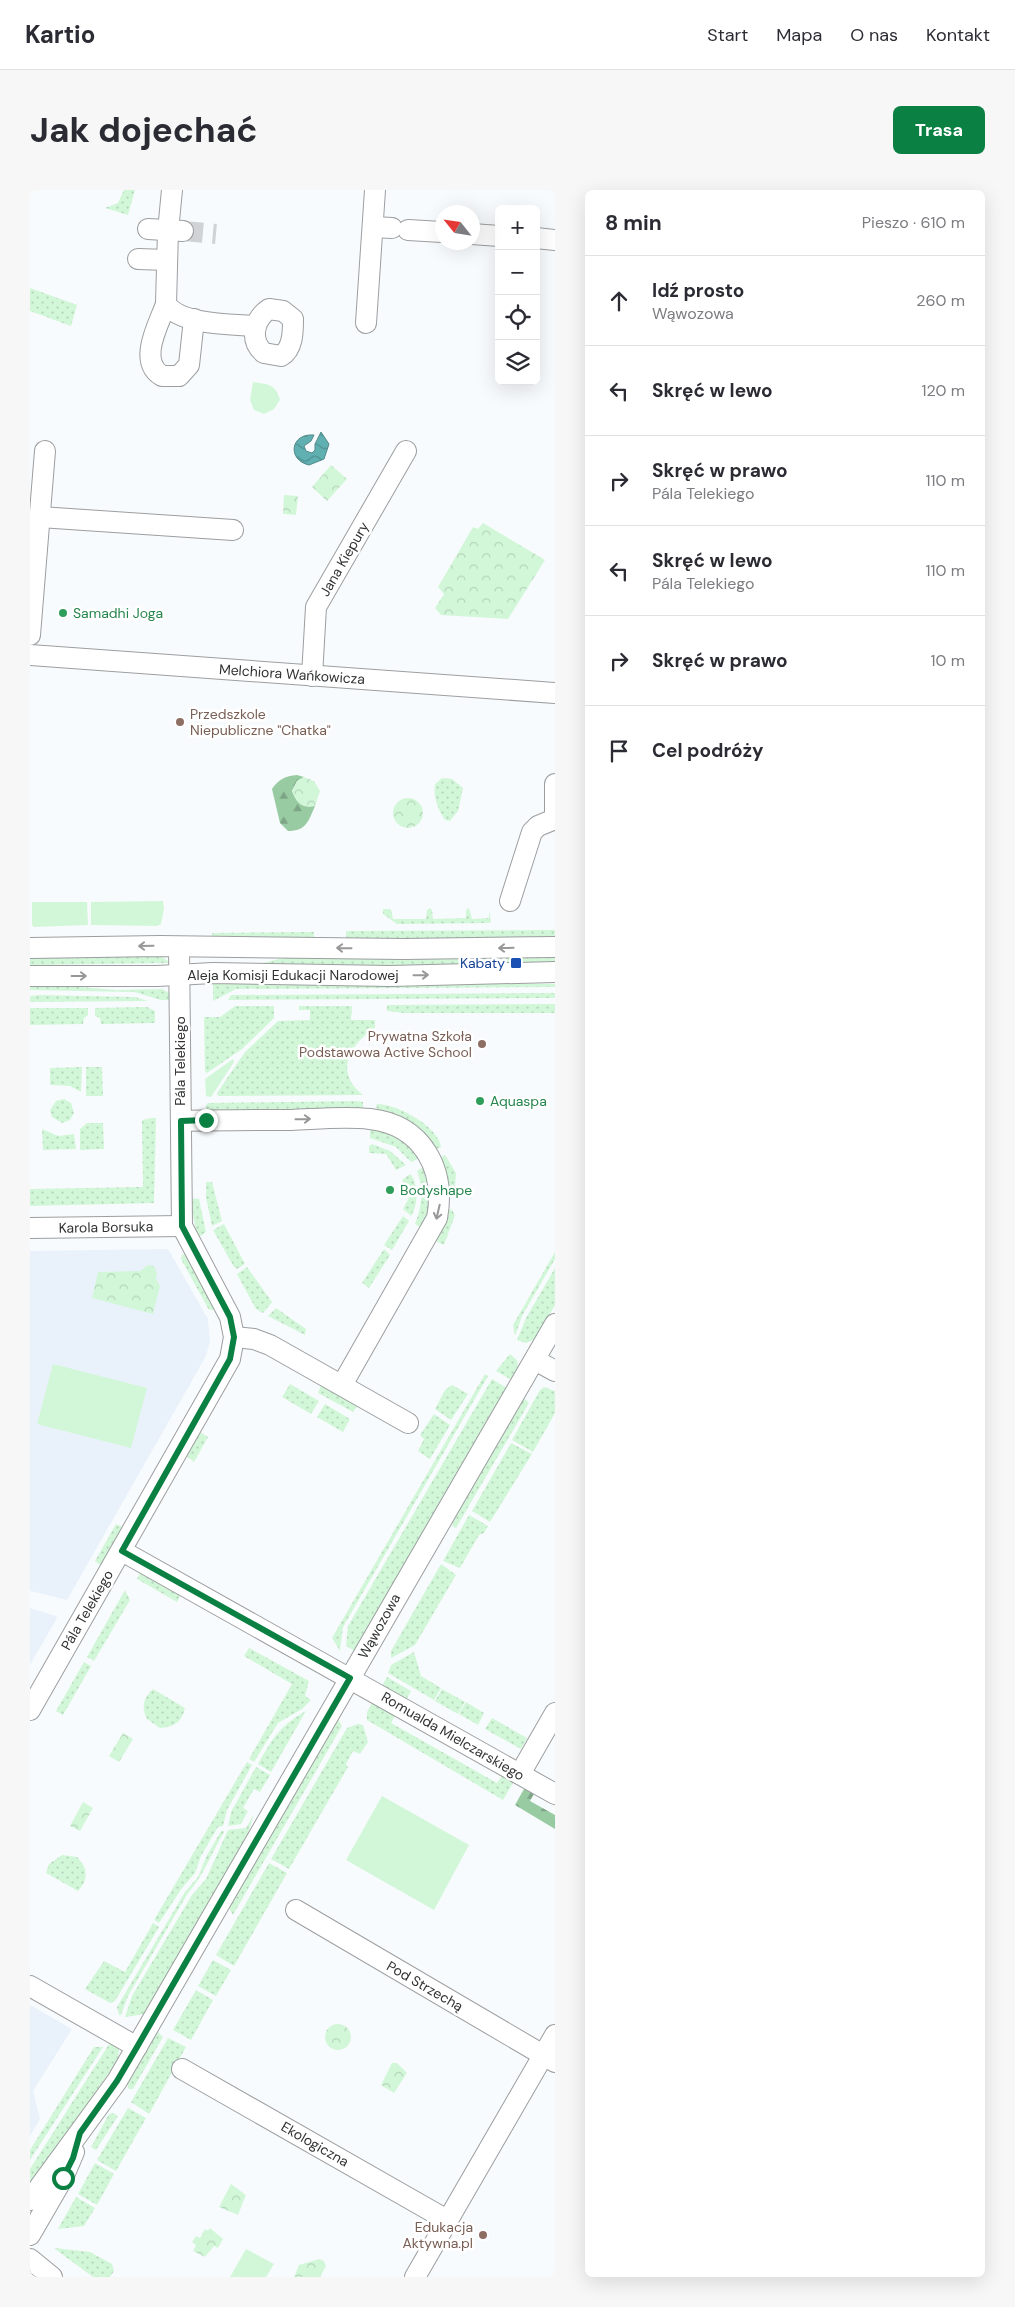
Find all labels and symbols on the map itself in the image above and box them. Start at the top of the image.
north arrow [435,205,480,250]
street label: Jana Kiepury [315,518,373,600]
place label: Samadhi Joga [73,604,163,622]
marker: Samadhi Joga [57,607,69,619]
street label: Melchiora Wańkowicza [218,660,366,688]
place label: Przedszkole Niepubliczne "Chatka" [190,705,331,739]
marker: Przedszkole Niepubliczne "Chatka" [174,716,186,728]
one-way arrow [139,942,155,951]
one-way arrow [336,943,352,953]
one-way arrow [499,943,515,953]
place label: Kabaty [460,954,505,972]
marker: Kabaty [509,956,523,970]
street label: Aleja Komisji Edukacji Narodowej [187,966,399,984]
one-way arrow [412,970,429,980]
one-way arrow [70,971,86,981]
street label: Pála Telekiego [171,1016,189,1106]
place label: Prywatna Szkoła Podstawowa Active School [299,1027,472,1061]
marker: Prywatna Szkoła Podstawowa Active School [476,1038,488,1050]
place label: Aquaspa [490,1092,547,1110]
marker: Aquaspa [474,1095,486,1107]
route end [195,1109,218,1132]
one-way arrow [295,1115,311,1124]
place label: Bodyshape [400,1181,472,1199]
marker: Bodyshape [384,1184,396,1196]
one-way arrow [433,1204,442,1220]
street label: Karola Borsuka [58,1217,154,1237]
street label: Pála Telekiego [57,1567,117,1653]
street label: Wąwozowa [354,1590,404,1662]
street label: Romualda Mielczarskiego [378,1688,528,1784]
street label: Pod Strzechą [384,1957,466,2015]
street label: Ekologiczna [278,2117,352,2171]
route start [52,2167,75,2190]
place label: Edukacja Aktywna.pl [402,2218,473,2252]
marker: Edukacja Aktywna.pl [477,2229,489,2241]

